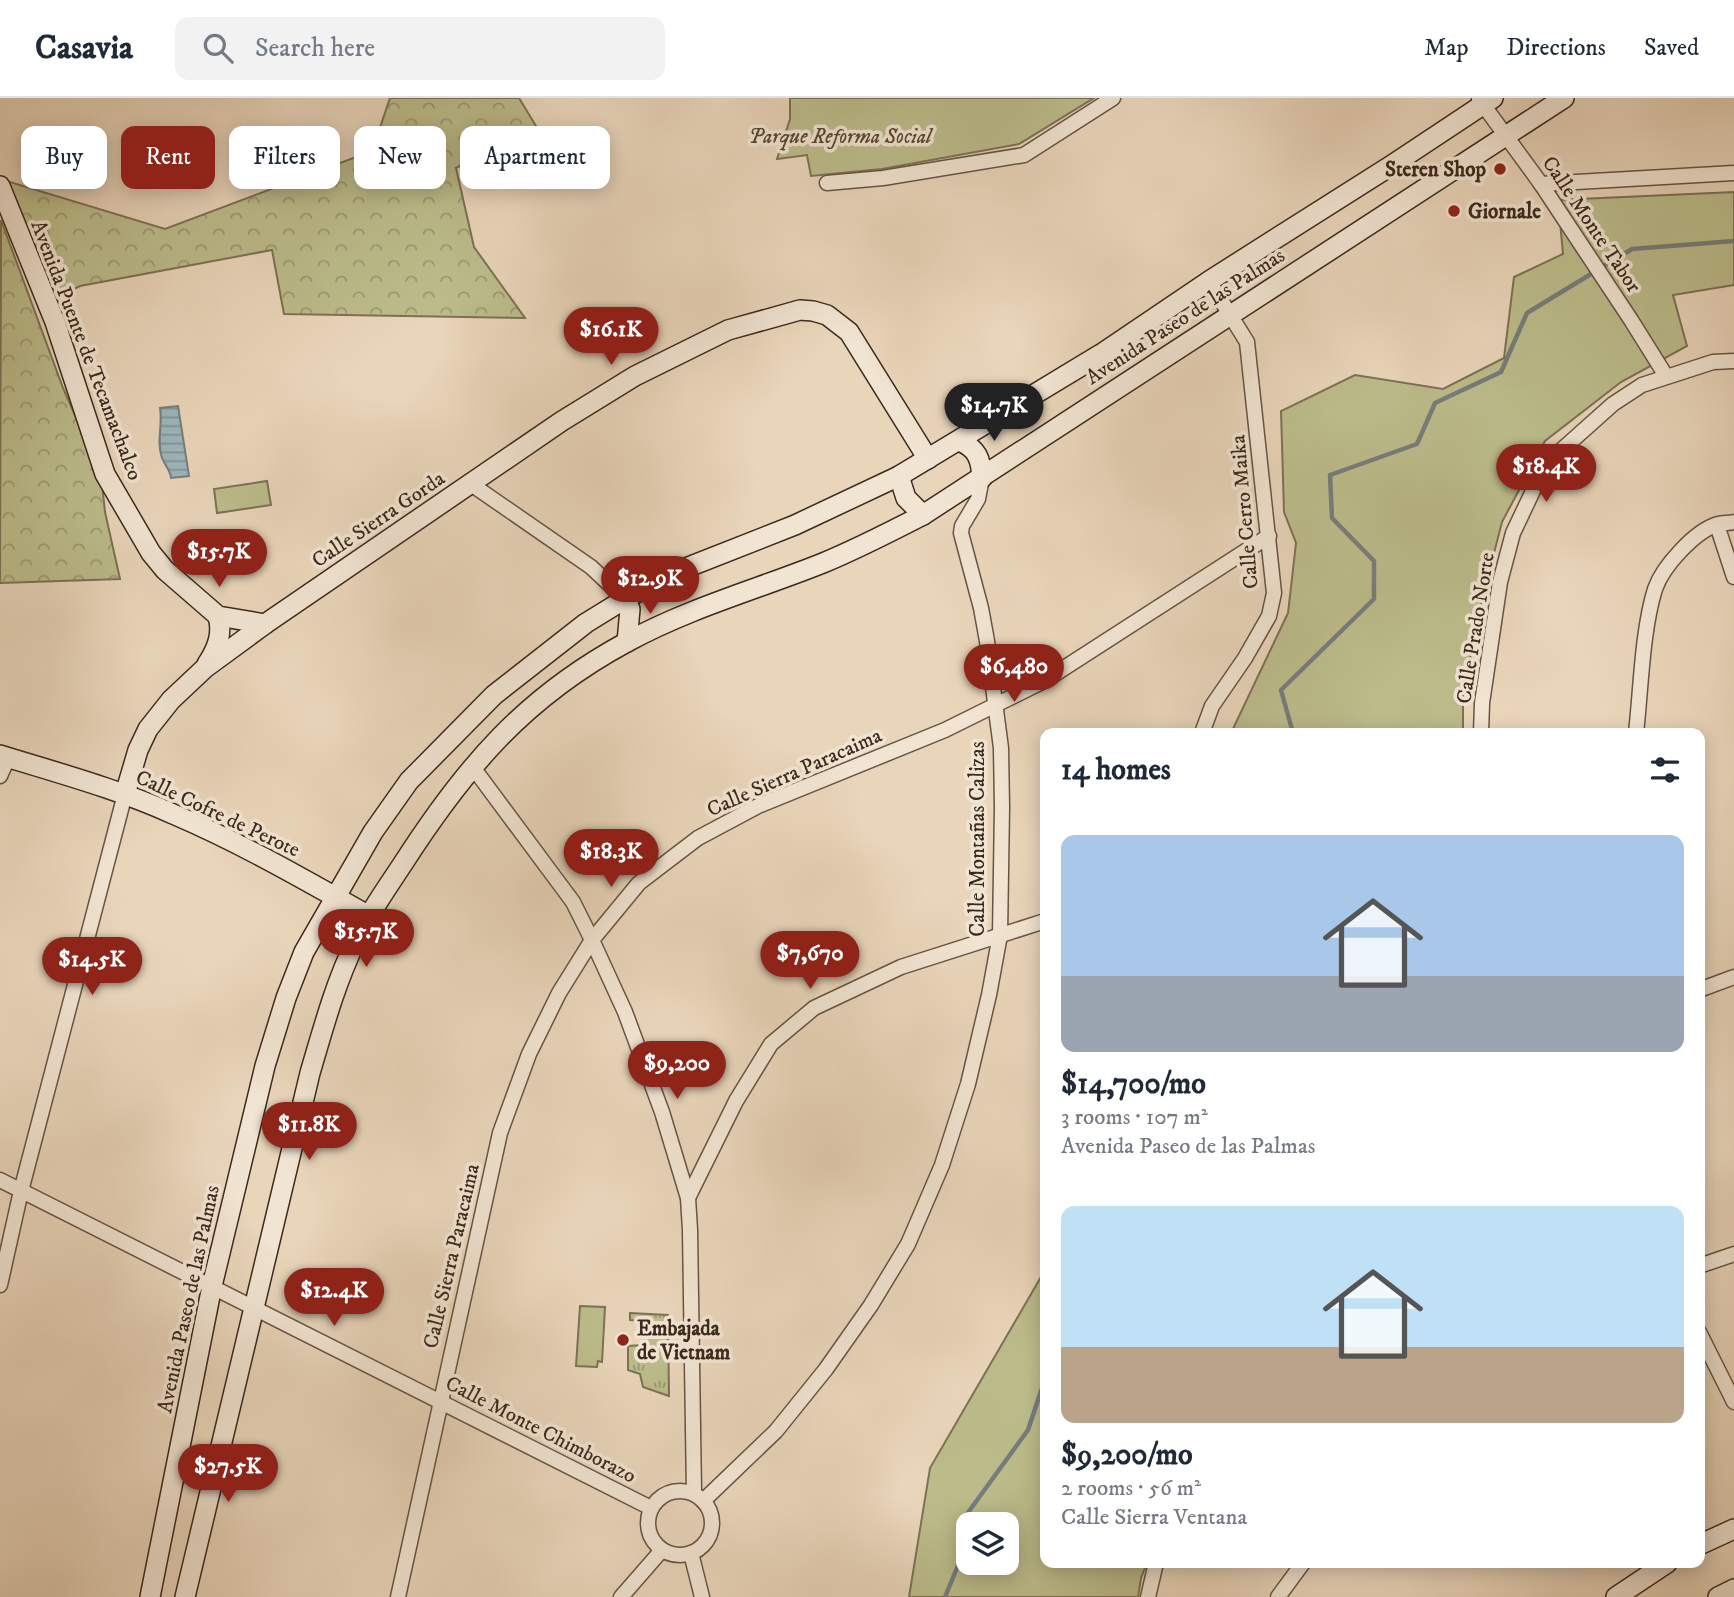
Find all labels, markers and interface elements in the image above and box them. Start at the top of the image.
search box [175,17,665,80]
text: Casavia [35,28,133,69]
icon: search [199,29,237,67]
text: Search here [255,32,375,65]
text: Map [1424,33,1469,63]
text: Directions [1507,33,1606,63]
text: Saved [1644,33,1699,63]
park label: Parque Reforma Social [749,124,934,151]
chip: Buy [21,126,107,189]
chip: Rent [121,126,215,189]
chip: Filters [229,126,340,189]
chip: New [354,126,446,189]
chip: Apartment [460,126,610,189]
street label: Calle Monte Tabor [1536,151,1647,298]
place label: Steren Shop [1385,157,1486,183]
marker: Steren Shop [1492,161,1508,177]
place label: Giornale [1468,199,1541,225]
marker: Giornale [1446,203,1462,219]
street label: Avenida Puente de Tecamachalco [24,217,148,484]
street label: Avenida Paseo de las Palmas [1081,243,1290,391]
pin: $16.1K [554,308,668,367]
text: $16.1K [580,315,642,344]
pin: $14.7K [937,384,1051,443]
text: $14.7K [960,391,1028,420]
street label: Calle Cerro Maika [1225,434,1265,590]
pin: $18.4K [1489,444,1603,504]
text: $18.4K [1512,452,1580,481]
street label: Calle Sierra Gorda [307,466,450,574]
pin: $15.7K [162,530,276,589]
text: $15.7K [187,537,251,566]
street label: Calle Prado Norte [1451,550,1501,706]
pin: $12.9K [593,556,707,616]
text: $12.9K [617,564,683,593]
pin: $6,480 [957,644,1071,704]
text: $6,480 [980,652,1048,681]
street label: Calle Sierra Paracaima [703,723,886,823]
street label: Calle Montañas Calizas [965,741,991,937]
icon: filters [1646,751,1684,789]
text: 14 homes [1061,752,1171,789]
street label: Calle Cofre de Perote [131,764,304,863]
pin: $18.3K [554,830,668,889]
text: $18.3K [580,837,642,866]
icon: home [1310,880,1436,1006]
pin: $15.7K [309,910,423,969]
text: $15.7K [334,917,398,946]
pin: $7,670 [753,932,867,991]
pin: $14.5K [35,937,149,997]
text: $7,670 [776,939,844,968]
text: $14.5K [58,945,126,974]
pin: $9,200 [620,1042,734,1101]
text: $9,200 [644,1049,710,1078]
text: $14,700/mo [1061,1066,1206,1103]
pin: $11.8K [252,1102,366,1162]
text: 3 rooms · 107 m² [1061,1103,1208,1132]
text: $11.8K [278,1110,340,1139]
text: Avenida Paseo de las Palmas [1061,1132,1315,1161]
street label: Calle Sierra Paracaima [418,1161,486,1351]
street label: Avenida Paseo de las Palmas [152,1183,226,1415]
icon: home [1310,1251,1436,1377]
pin: $12.4K [277,1268,391,1328]
text: $12.4K [300,1276,368,1305]
place label: Embajada de Vietnam [637,1316,731,1366]
marker: Embajada de Vietnam [615,1332,631,1348]
street label: Calle Monte Chimborazo [441,1370,640,1489]
text: $9,200/mo [1061,1437,1193,1474]
pin: $27.5K [171,1444,285,1504]
text: $27.5K [194,1452,262,1481]
text: 2 rooms · 56 m² [1061,1474,1201,1503]
text: Calle Sierra Ventana [1061,1503,1247,1532]
map controls [956,1512,1019,1575]
button: layers [956,1512,1019,1575]

